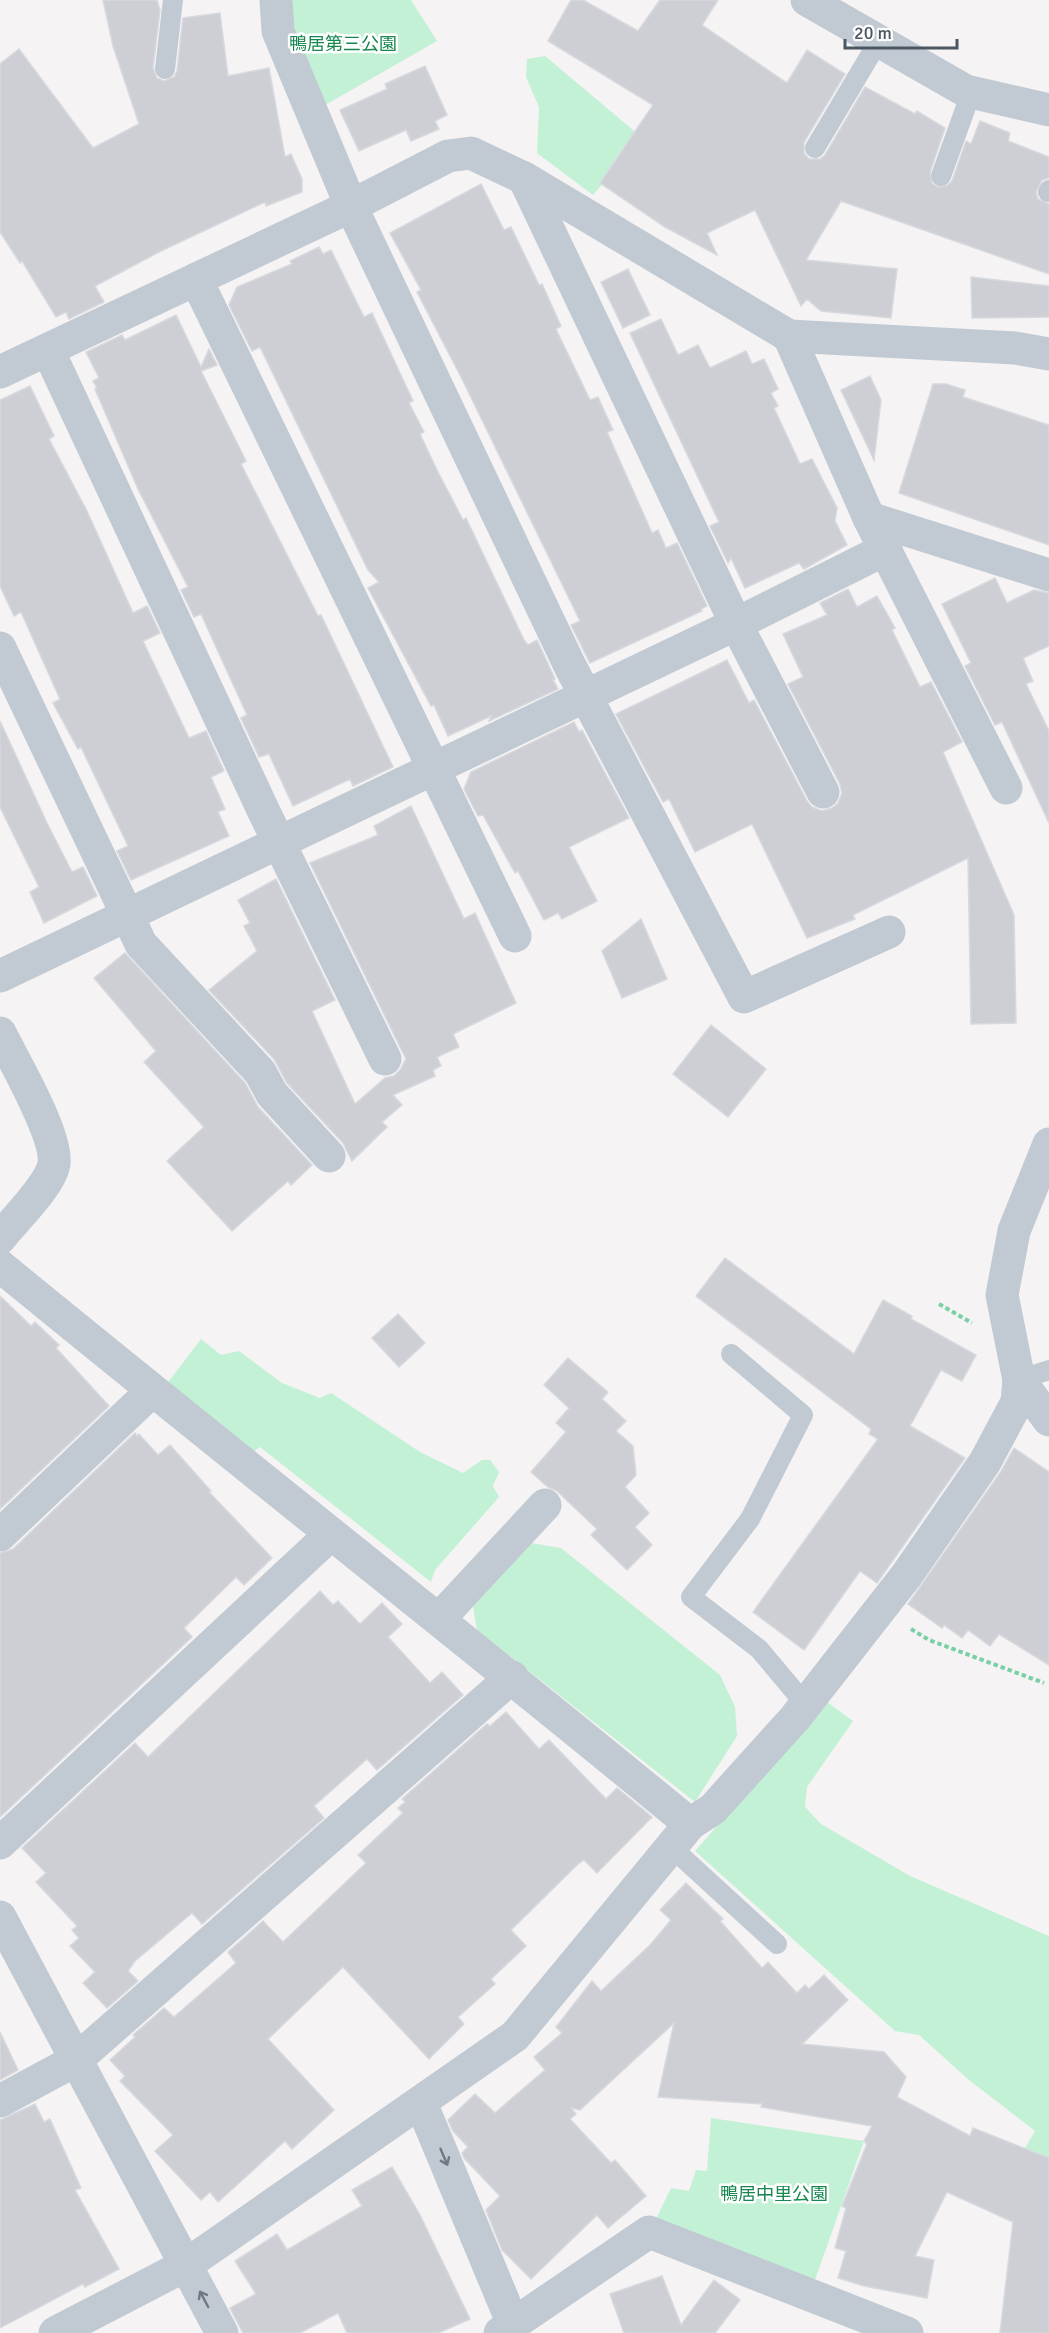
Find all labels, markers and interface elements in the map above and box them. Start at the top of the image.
scale bar [845,12,958,50]
text: 20 m [854,22,892,44]
park label: 鴨居第三公園 [289,33,397,55]
one-way arrow [439,2148,450,2166]
park label: 鴨居中里公園 [720,2183,828,2205]
one-way arrow [198,2291,210,2308]

